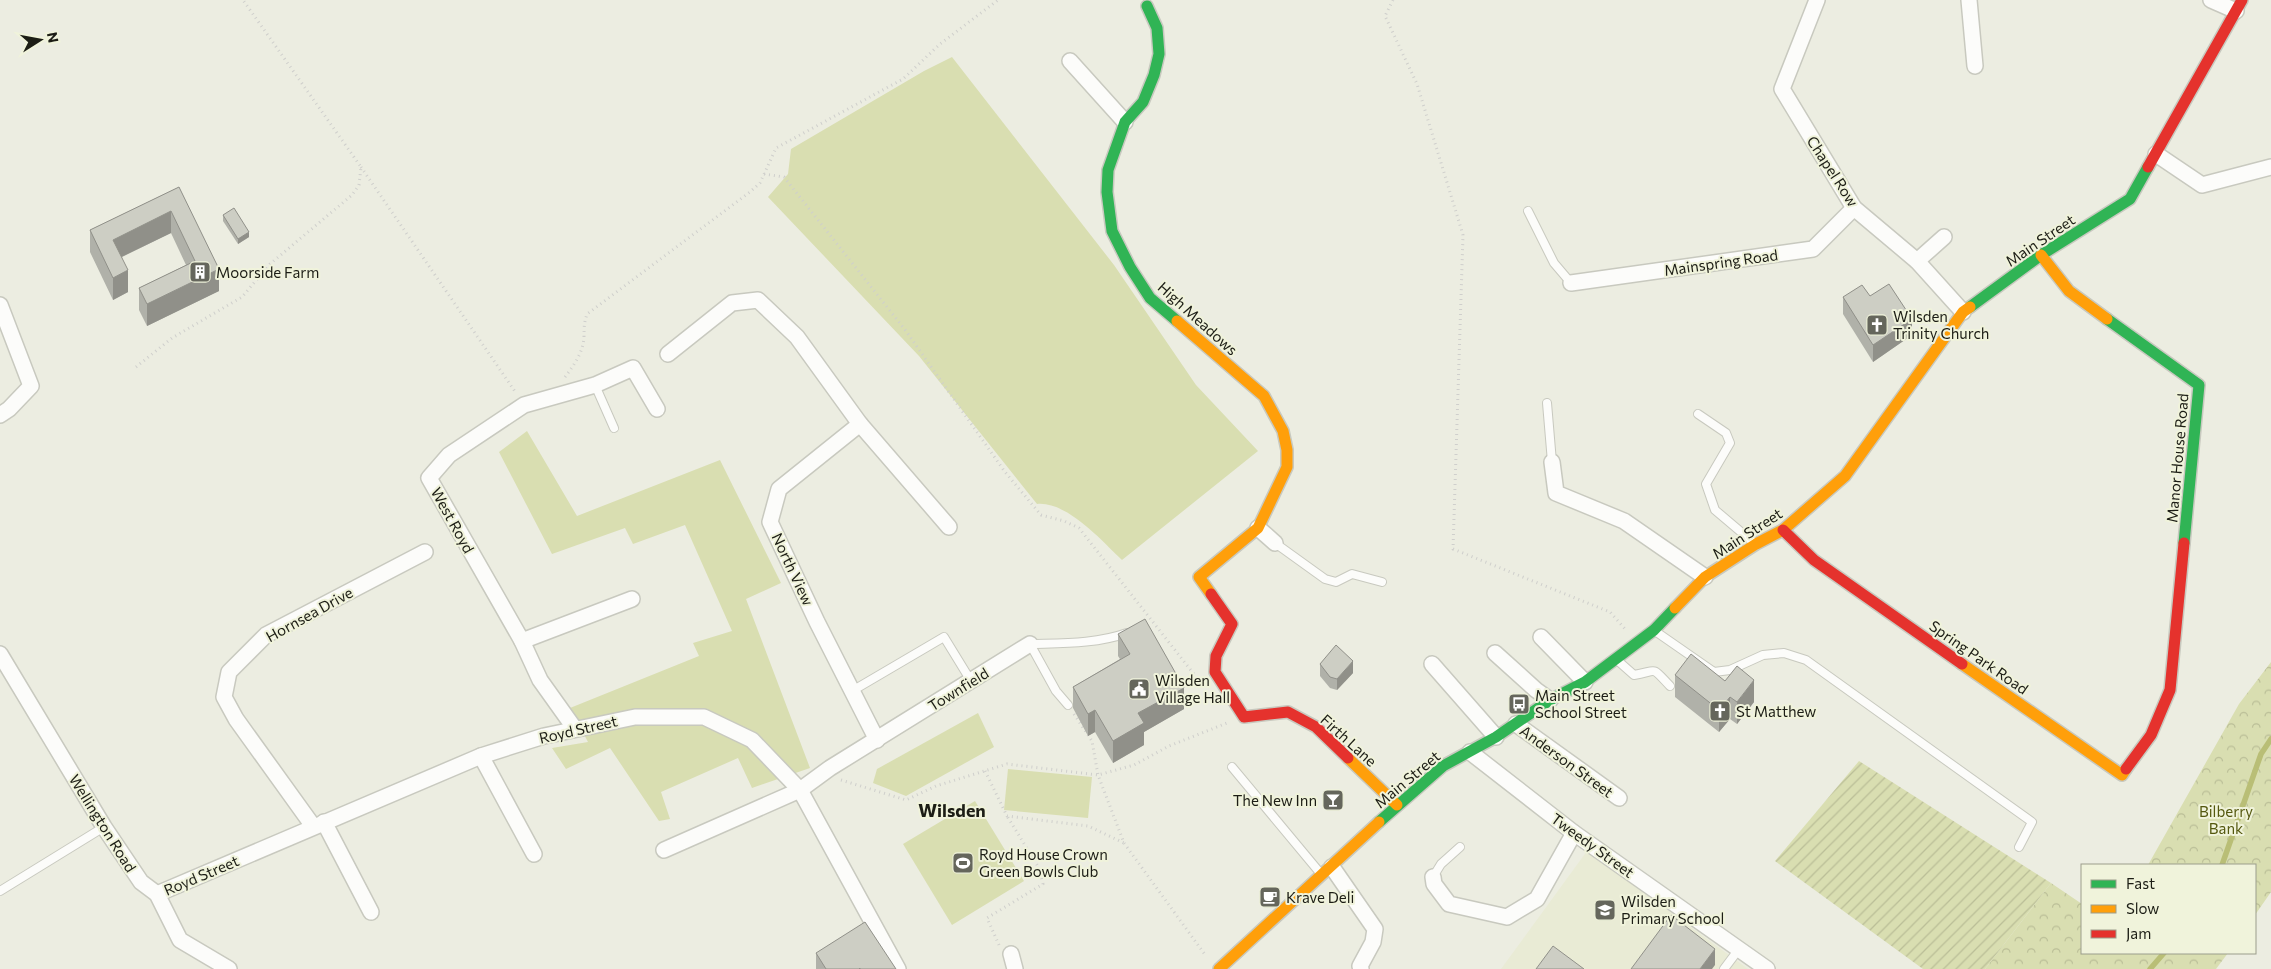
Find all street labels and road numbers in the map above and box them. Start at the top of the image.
street label: Chapel Row [1804,132,1862,210]
street label: Main Street [2002,210,2078,270]
street label: Mainspring Road [1663,245,1779,279]
street label: High Meadows [1154,278,1242,359]
street label: Manor House Road [2162,393,2192,523]
street label: West Royd [428,484,478,556]
street label: Main Street [1709,504,1785,562]
street label: North View [768,530,818,608]
street label: Hornsea Drive [262,583,356,645]
street label: Spring Park Road [1926,616,2032,698]
street label: Townfield [924,663,992,715]
street label: Firth Lane [1317,710,1381,770]
street label: Royd Street [537,711,619,747]
street label: Anderson Street [1517,721,1617,801]
street label: Main Street [1371,746,1443,812]
street label: Wellington Road [66,771,140,875]
street label: Tweedy Street [1548,809,1638,881]
street label: Royd Street [161,851,241,899]

